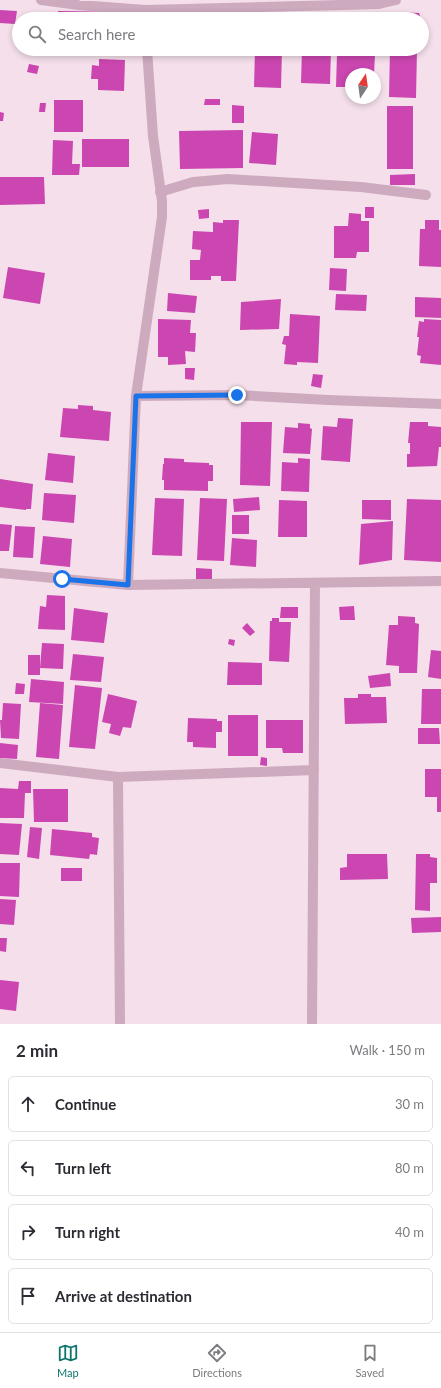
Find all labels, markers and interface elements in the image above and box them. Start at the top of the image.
search box [12,12,429,56]
icon: search [26,23,48,45]
text: Search here [58,25,135,43]
north arrow [345,68,381,104]
route end [228,386,246,404]
route start [53,570,71,588]
text: 2 min [16,1040,58,1061]
text: Walk · 150 m [349,1042,425,1058]
icon: ahead [17,1093,39,1115]
text: Continue [55,1095,116,1113]
text: 30 m [395,1096,424,1112]
icon: left [17,1157,39,1179]
text: Turn left [55,1159,111,1177]
text: 80 m [395,1160,424,1176]
icon: right [17,1221,39,1243]
text: Turn right [55,1223,120,1241]
text: 40 m [395,1224,424,1240]
icon: arrive [17,1285,39,1307]
text: Arrive at destination [55,1287,192,1305]
tab: Map [57,1342,79,1379]
tab: Directions [192,1342,242,1379]
tab: Saved [355,1342,384,1379]

